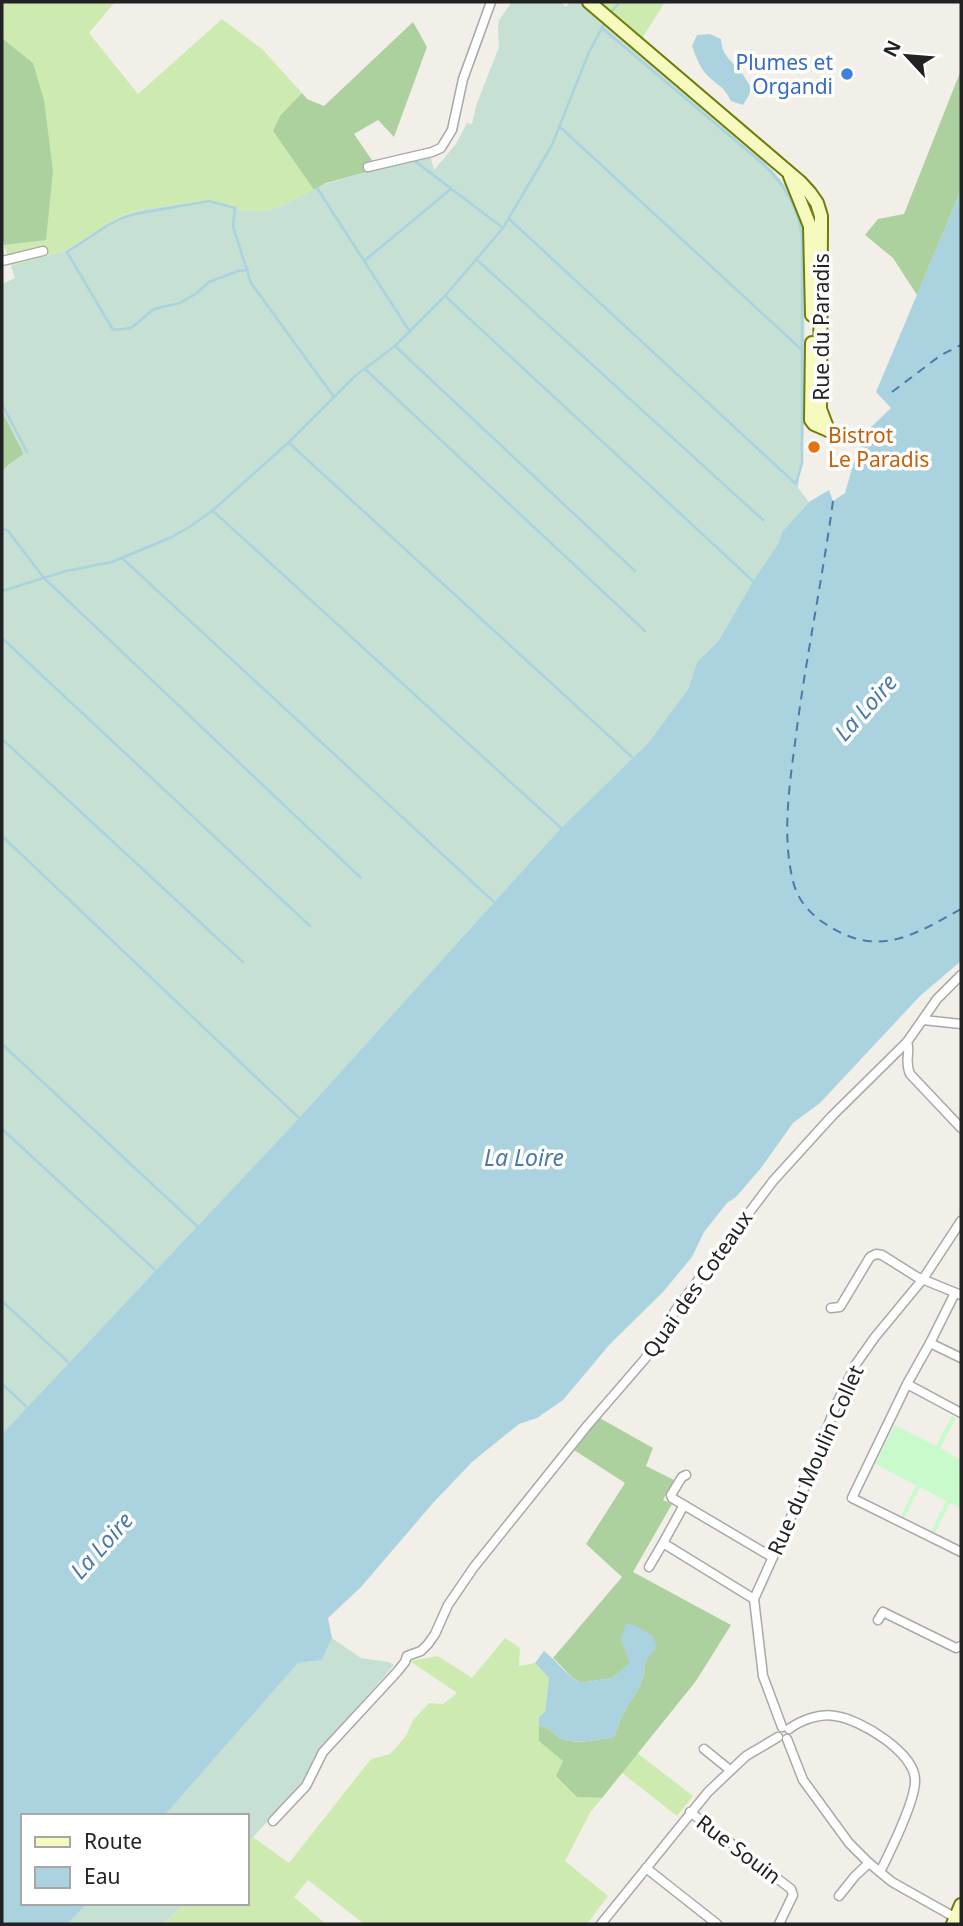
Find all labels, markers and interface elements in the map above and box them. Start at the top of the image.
north arrow [872,21,942,91]
text: N [877,36,907,61]
place label: Plumes et Organdi [735,48,833,100]
marker: Plumes et Organdi [839,66,855,82]
street label: Rue du Paradis [807,253,835,401]
place label: Bistrot Le Paradis [828,421,929,473]
marker: Bistrot Le Paradis [806,439,822,455]
water label: La Loire [826,667,904,747]
water label: La Loire [484,1141,564,1173]
street label: Quai des Coteaux [636,1205,758,1363]
street label: Rue du Moulin Collet [761,1360,870,1559]
water label: La Loire [62,1505,140,1585]
street label: Rue Souin [691,1808,787,1890]
legend [21,1814,248,1905]
text: Route [84,1827,142,1855]
text: Eau [84,1862,120,1890]

